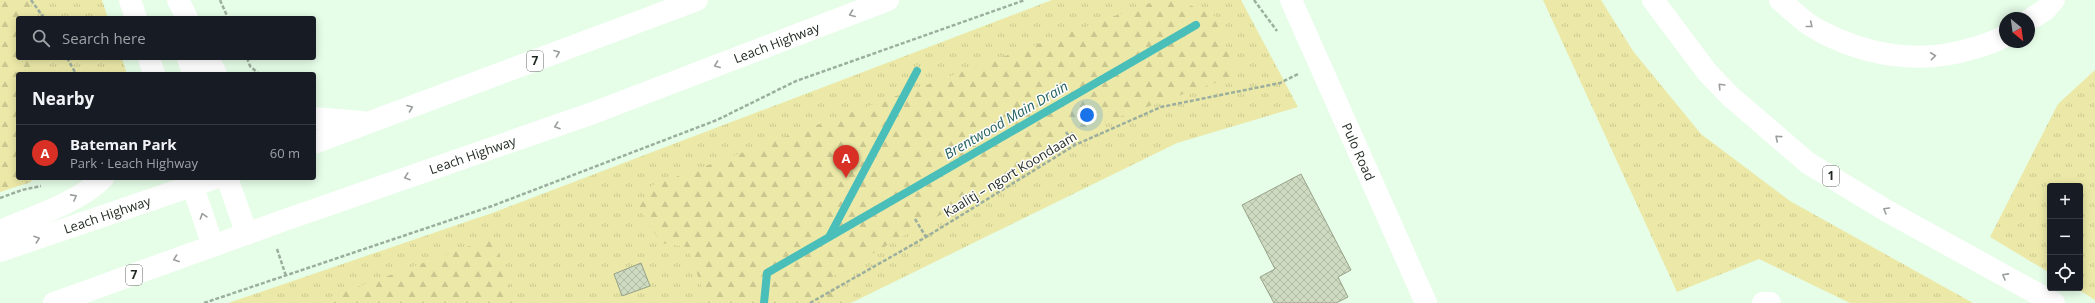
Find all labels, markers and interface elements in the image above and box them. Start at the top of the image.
one-way arrow [848,9,855,17]
north arrow [1999,12,2035,48]
search box [16,16,316,60]
street label: Leach Highway [731,18,823,67]
one-way arrow [1805,20,1813,27]
icon: search [30,27,52,49]
text: Search here [62,28,146,48]
one-way arrow [554,49,561,57]
road number: 7 [527,51,543,71]
one-way arrow [1930,52,1936,61]
one-way arrow [714,61,721,69]
water label: Brentwood Main Drain [940,76,1071,163]
one-way arrow [1718,83,1725,91]
text: Nearby [32,87,94,110]
one-way arrow [406,105,413,113]
your location [1077,105,1097,125]
street label: Pulo Road [1338,120,1379,183]
one-way arrow [553,121,560,129]
street label: Kaalitj – ngort Koondaam [940,127,1080,221]
street label: Leach Highway [427,131,519,178]
text: Bateman Park [70,134,177,154]
one-way arrow [1775,135,1783,142]
text: A [41,144,49,162]
text: 60 m [270,144,300,162]
pin: A [833,145,859,178]
text: Park · Leach Highway [70,154,198,172]
road number: 1 [1823,166,1839,186]
one-way arrow [404,173,411,181]
map controls [2047,183,2083,291]
button: + [2047,183,2083,219]
street label: Leach Highway [61,191,153,238]
one-way arrow [69,195,77,202]
one-way arrow [1883,207,1890,214]
one-way arrow [199,213,208,220]
button: − [2047,219,2083,255]
one-way arrow [33,235,40,243]
one-way arrow [173,255,180,263]
button: locate [2047,255,2083,291]
road number: 7 [126,265,142,285]
one-way arrow [2002,273,2009,280]

